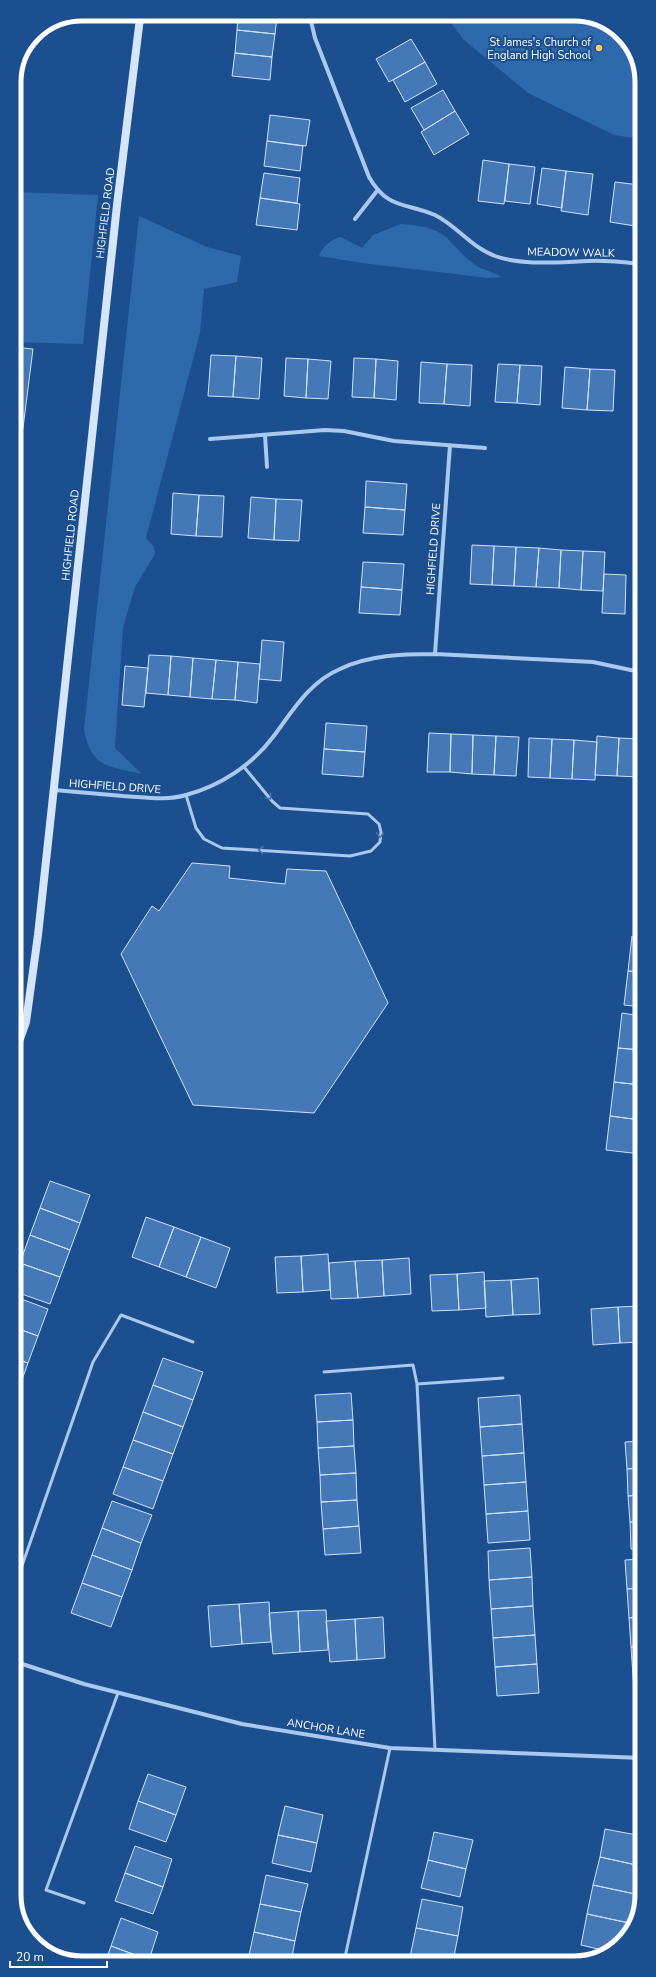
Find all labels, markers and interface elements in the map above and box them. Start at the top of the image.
place label: St James's Church of England High School [487,35,592,63]
marker: St James's Church of England High School [594,43,604,53]
street label: HIGHFIELD ROAD [92,167,119,259]
street label: MEADOW WALK [527,244,616,261]
street label: HIGHFIELD ROAD [58,489,83,581]
street label: HIGHFIELD DRIVE [423,503,444,595]
street label: HIGHFIELD DRIVE [69,776,161,797]
one-way arrow [264,792,271,800]
one-way arrow [376,832,384,838]
one-way arrow [258,846,264,855]
street label: ANCHOR LANE [286,1715,366,1742]
scale bar [10,1943,107,1969]
text: 20 m [16,1949,44,1965]

